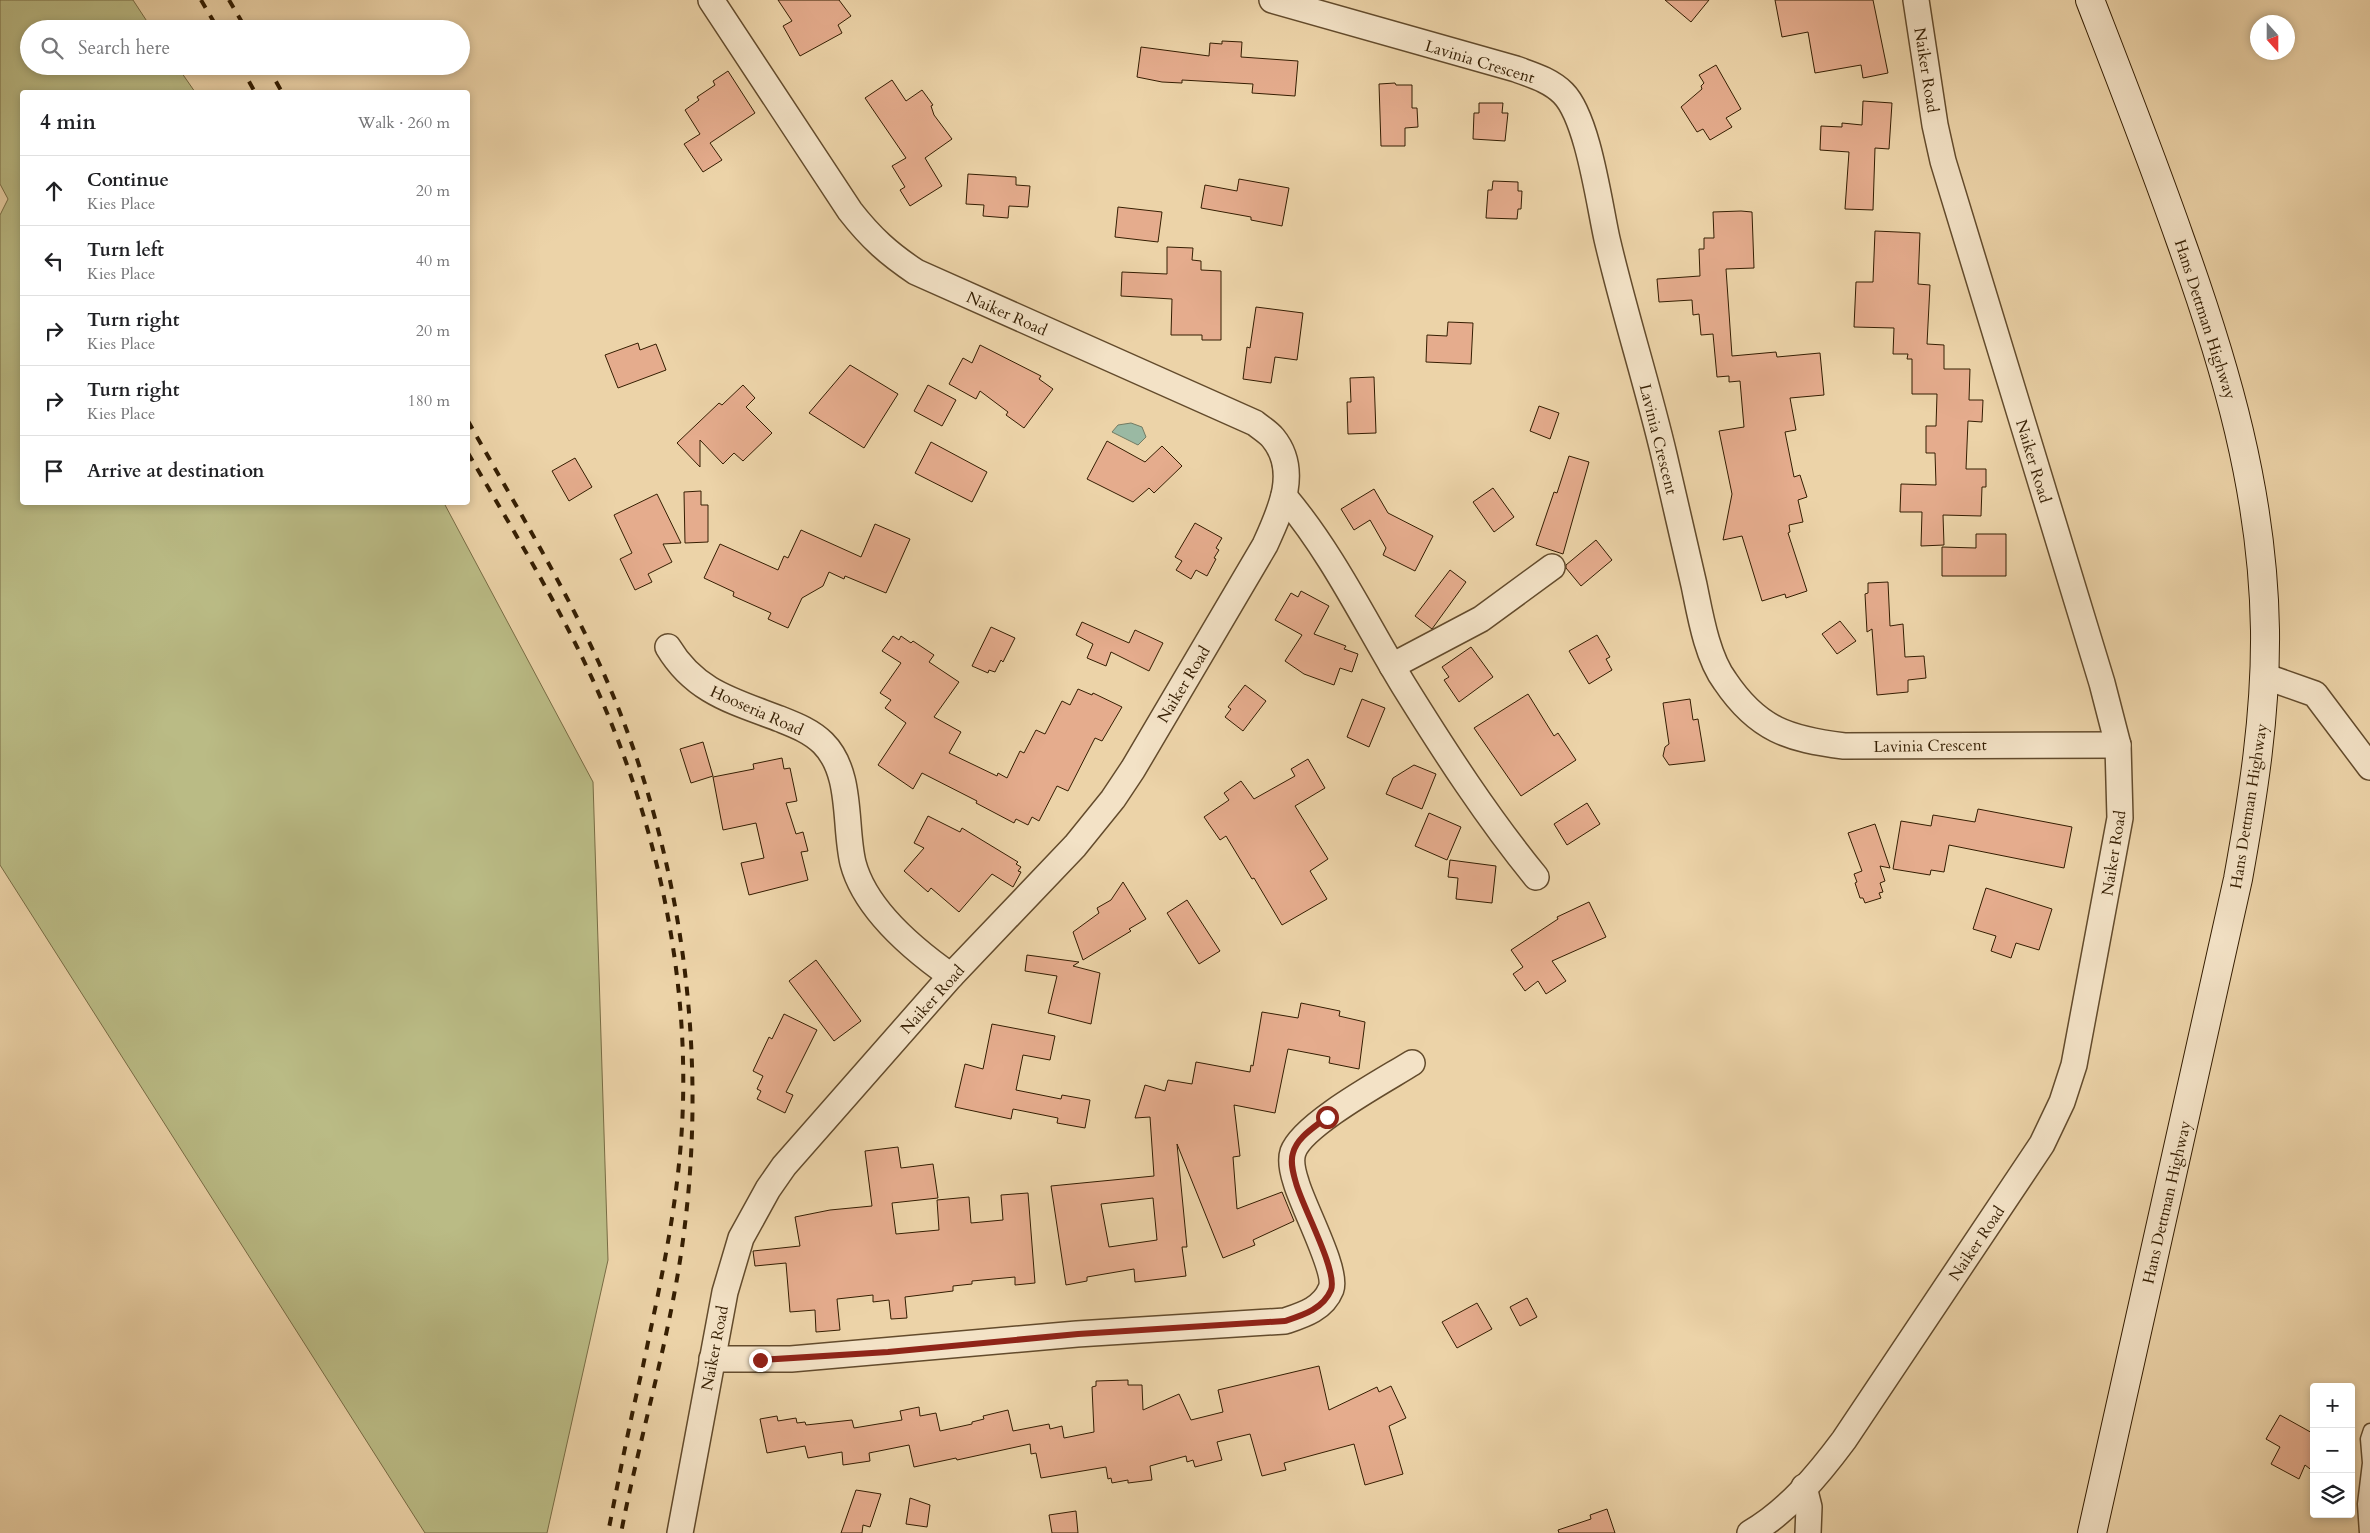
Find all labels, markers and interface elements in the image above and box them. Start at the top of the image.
north arrow [2250,15,2295,60]
search box [20,20,470,75]
street label: Naiker Road [1908,26,1944,115]
icon: search [38,34,66,62]
text: Search here [78,35,170,61]
street label: Lavinia Crescent [1422,35,1537,89]
text: 4 min [40,108,96,137]
text: Walk · 260 m [358,112,450,134]
text: Continue [87,167,169,193]
icon: ahead [40,177,68,205]
text: 20 m [416,180,450,202]
text: Kies Place [87,193,155,215]
street label: Hans Dettman Highway [2169,236,2241,403]
text: Turn left [87,237,164,263]
icon: left [40,247,68,275]
text: 40 m [416,250,450,272]
text: Kies Place [87,263,155,285]
street label: Naiker Road [963,286,1051,342]
text: Turn right [87,307,179,333]
icon: right [40,317,68,345]
text: 20 m [416,320,450,342]
text: Kies Place [87,333,155,355]
text: Turn right [87,377,179,403]
street label: Lavinia Crescent [1634,382,1682,497]
icon: right [40,387,68,415]
text: 180 m [408,390,450,412]
text: Kies Place [87,403,155,425]
street label: Naiker Road [2010,417,2056,506]
icon: arrive [40,457,68,485]
text: Arrive at destination [87,458,264,484]
street label: Naiker Road [1152,641,1216,727]
street label: Hooseria Road [706,681,807,741]
street label: Hans Dettman Highway [2225,721,2273,890]
street label: Lavinia Crescent [1873,734,1987,758]
street label: Naiker Road [2096,808,2132,897]
street label: Naiker Road [896,960,970,1039]
route start [1316,1106,1339,1129]
street label: Hans Dettman Highway [2137,1118,2197,1286]
street label: Naiker Road [1944,1201,2010,1285]
street label: Naiker Road [696,1303,734,1393]
route end [749,1349,772,1372]
map controls [2310,1383,2355,1518]
button: + [2310,1383,2355,1428]
button: − [2310,1428,2355,1473]
button: layers [2310,1473,2355,1518]

